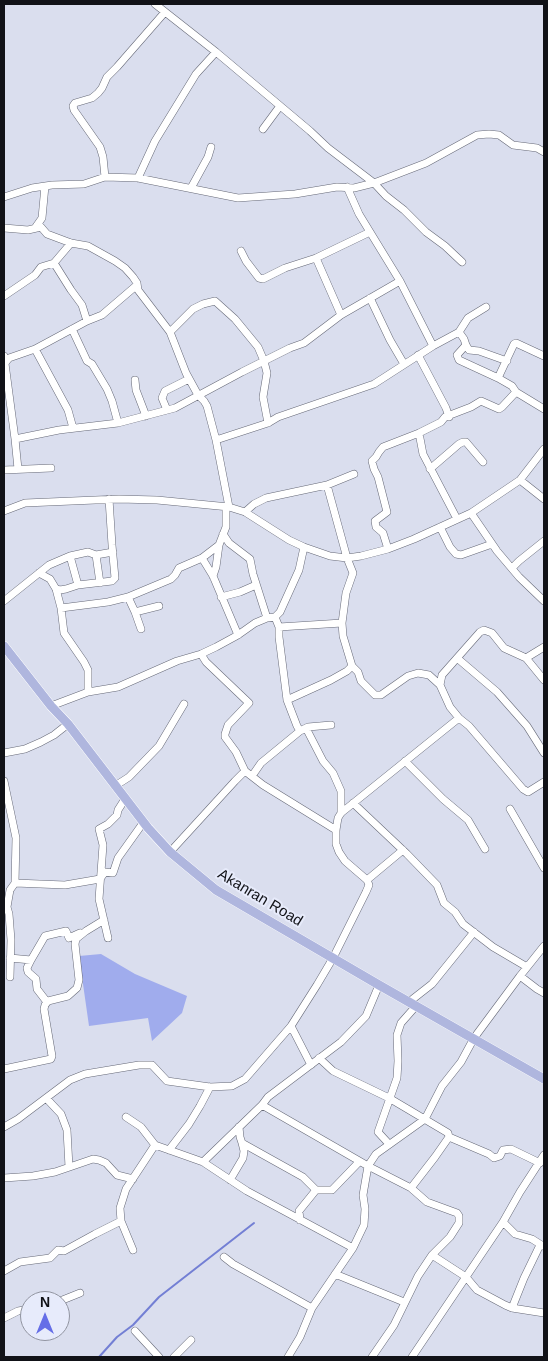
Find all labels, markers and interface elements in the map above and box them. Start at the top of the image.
street label: Akanran Road [214,866,306,930]
north arrow [20,1291,70,1341]
text: N [40,1294,50,1310]

